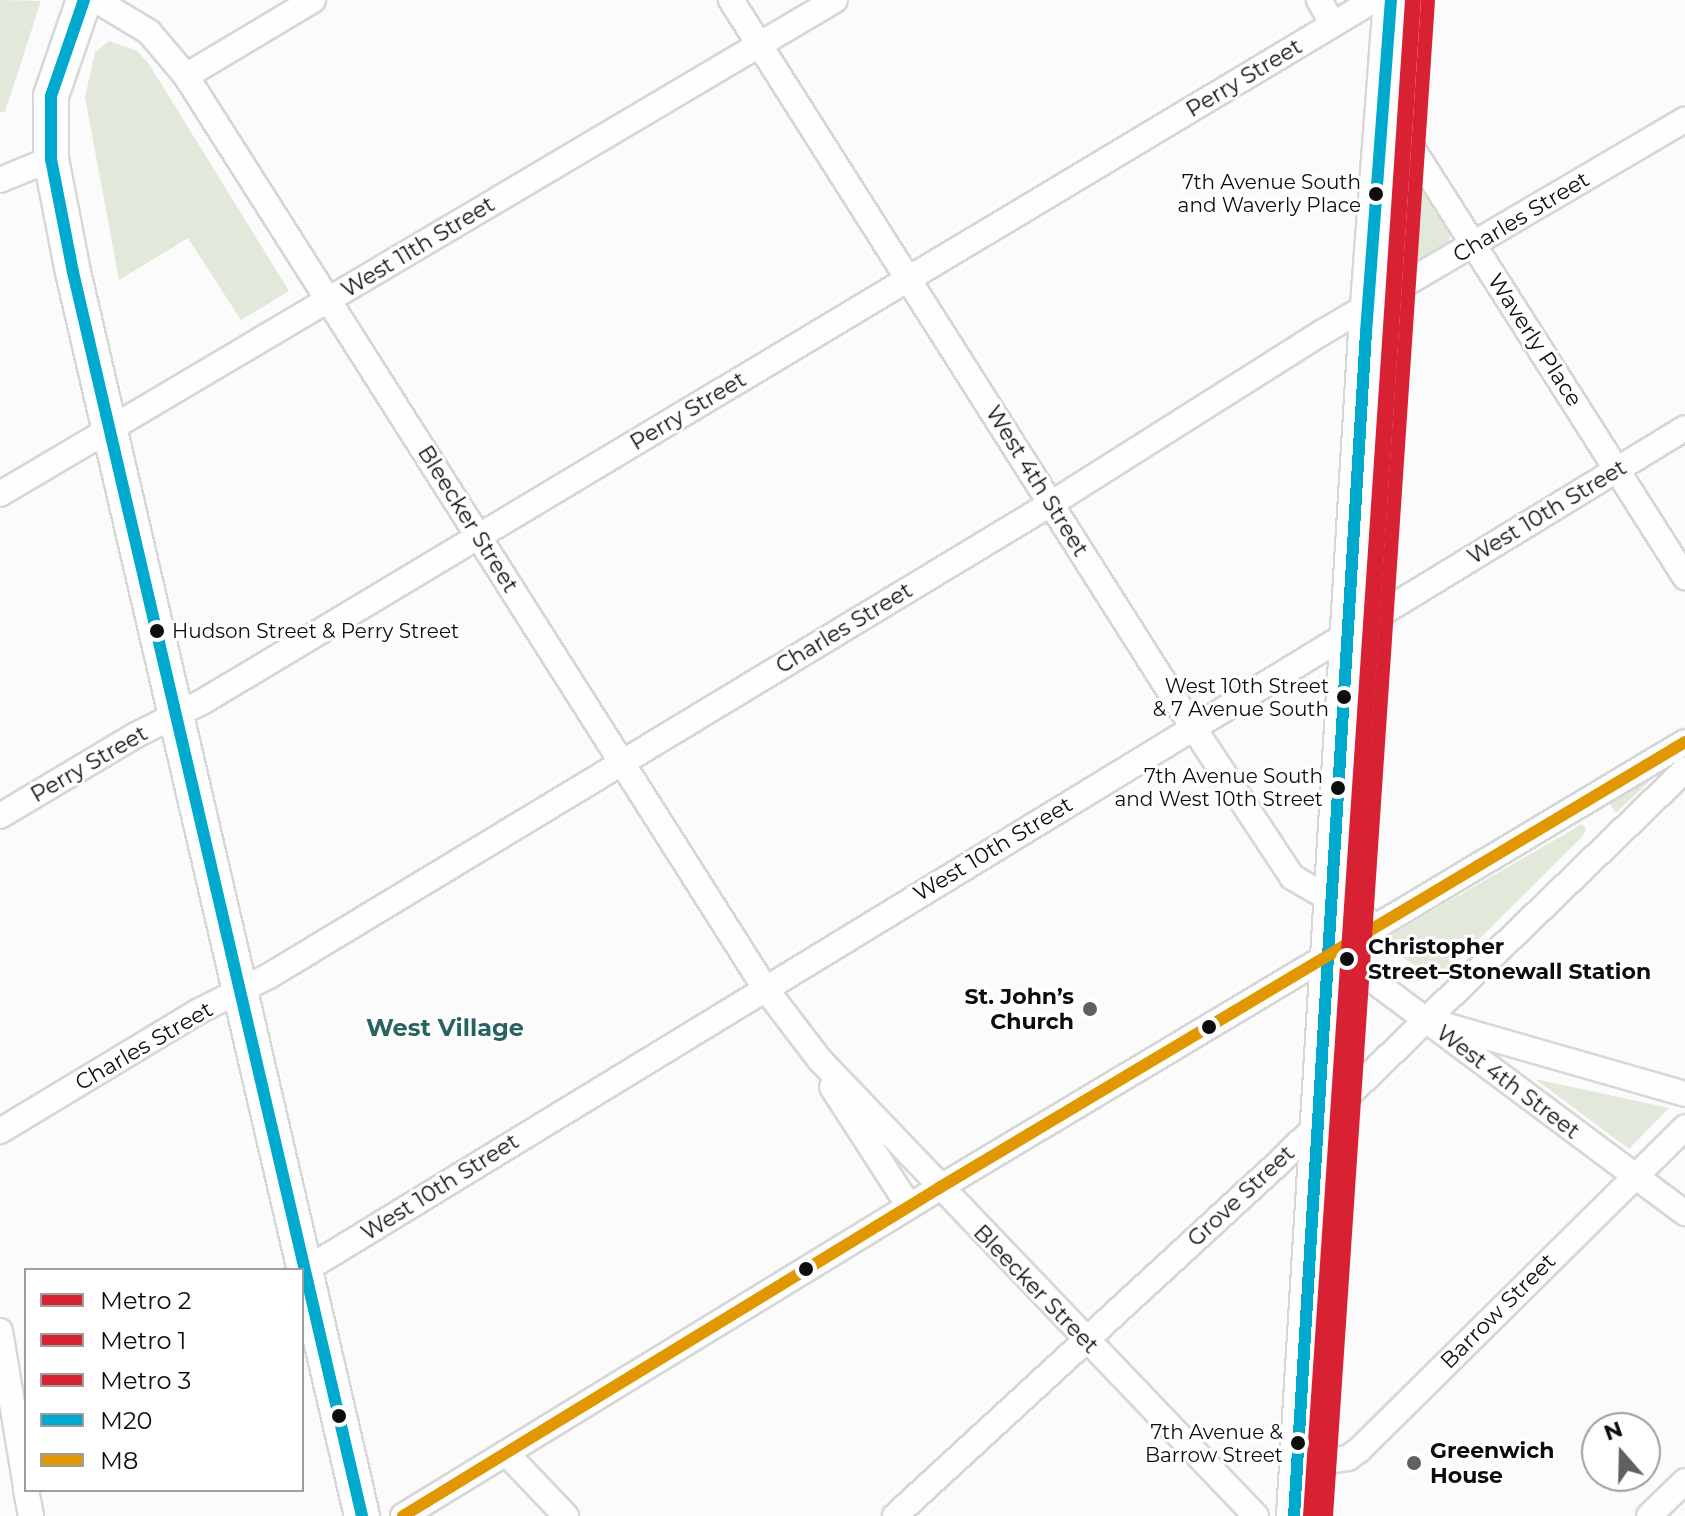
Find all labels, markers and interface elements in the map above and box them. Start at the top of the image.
street label: Perry Street [1181,33,1307,123]
street label: Charles Street [1448,166,1594,268]
place label: 7th Avenue South and Waverly Place [1178,170,1361,217]
marker: 7th Avenue South and Waverly Place [1368,186,1384,202]
street label: West 11th Street [337,191,499,303]
street label: Waverly Place [1482,269,1588,411]
street label: Perry Street [625,366,751,456]
street label: West 4th Street [980,401,1094,561]
street label: Bleecker Street [412,441,524,597]
street label: West 10th Street [1463,454,1631,570]
street label: Charles Street [771,577,917,679]
place label: Hudson Street & Perry Street [172,619,459,643]
marker: Hudson Street & Perry Street [149,623,165,639]
place label: West 10th Street & 7 Avenue South [1153,674,1329,721]
marker: West 10th Street & 7 Avenue South [1336,689,1352,705]
street label: Perry Street [26,720,152,808]
place label: 7th Avenue South and West 10th Street [1115,764,1323,811]
marker: 7th Avenue South and West 10th Street [1330,780,1346,796]
street label: West 10th Street [909,791,1077,907]
place label: Christopher Street–Stonewall Station [1368,933,1651,984]
marker: Christopher Street–Stonewall Station [1333,945,1361,973]
place label: St. John’s Church [965,983,1074,1034]
street label: Charles Street [71,996,217,1096]
marker: St. John’s Church [1081,1000,1099,1018]
district label: West Village [366,1014,524,1042]
unlabelled marker [1201,1019,1217,1035]
street label: West 4th Street [1431,1020,1585,1144]
street label: West 10th Street [356,1128,524,1246]
street label: Grove Street [1182,1140,1300,1252]
street label: Bleecker Street [968,1219,1104,1359]
street label: Barrow Street [1435,1248,1561,1374]
unlabelled marker [798,1261,814,1277]
legend [24,1268,304,1492]
text: Metro 2 [100,1286,191,1315]
text: Metro 1 [100,1326,186,1355]
text: Metro 3 [100,1366,191,1395]
text: M20 [100,1406,152,1435]
unlabelled marker [331,1408,347,1424]
north arrow [1581,1412,1661,1492]
text: N [1600,1415,1626,1447]
place label: 7th Avenue & Barrow Street [1145,1420,1283,1467]
marker: 7th Avenue & Barrow Street [1290,1435,1306,1451]
place label: Greenwich House [1430,1437,1554,1488]
text: M8 [100,1446,138,1475]
marker: Greenwich House [1405,1454,1423,1472]

